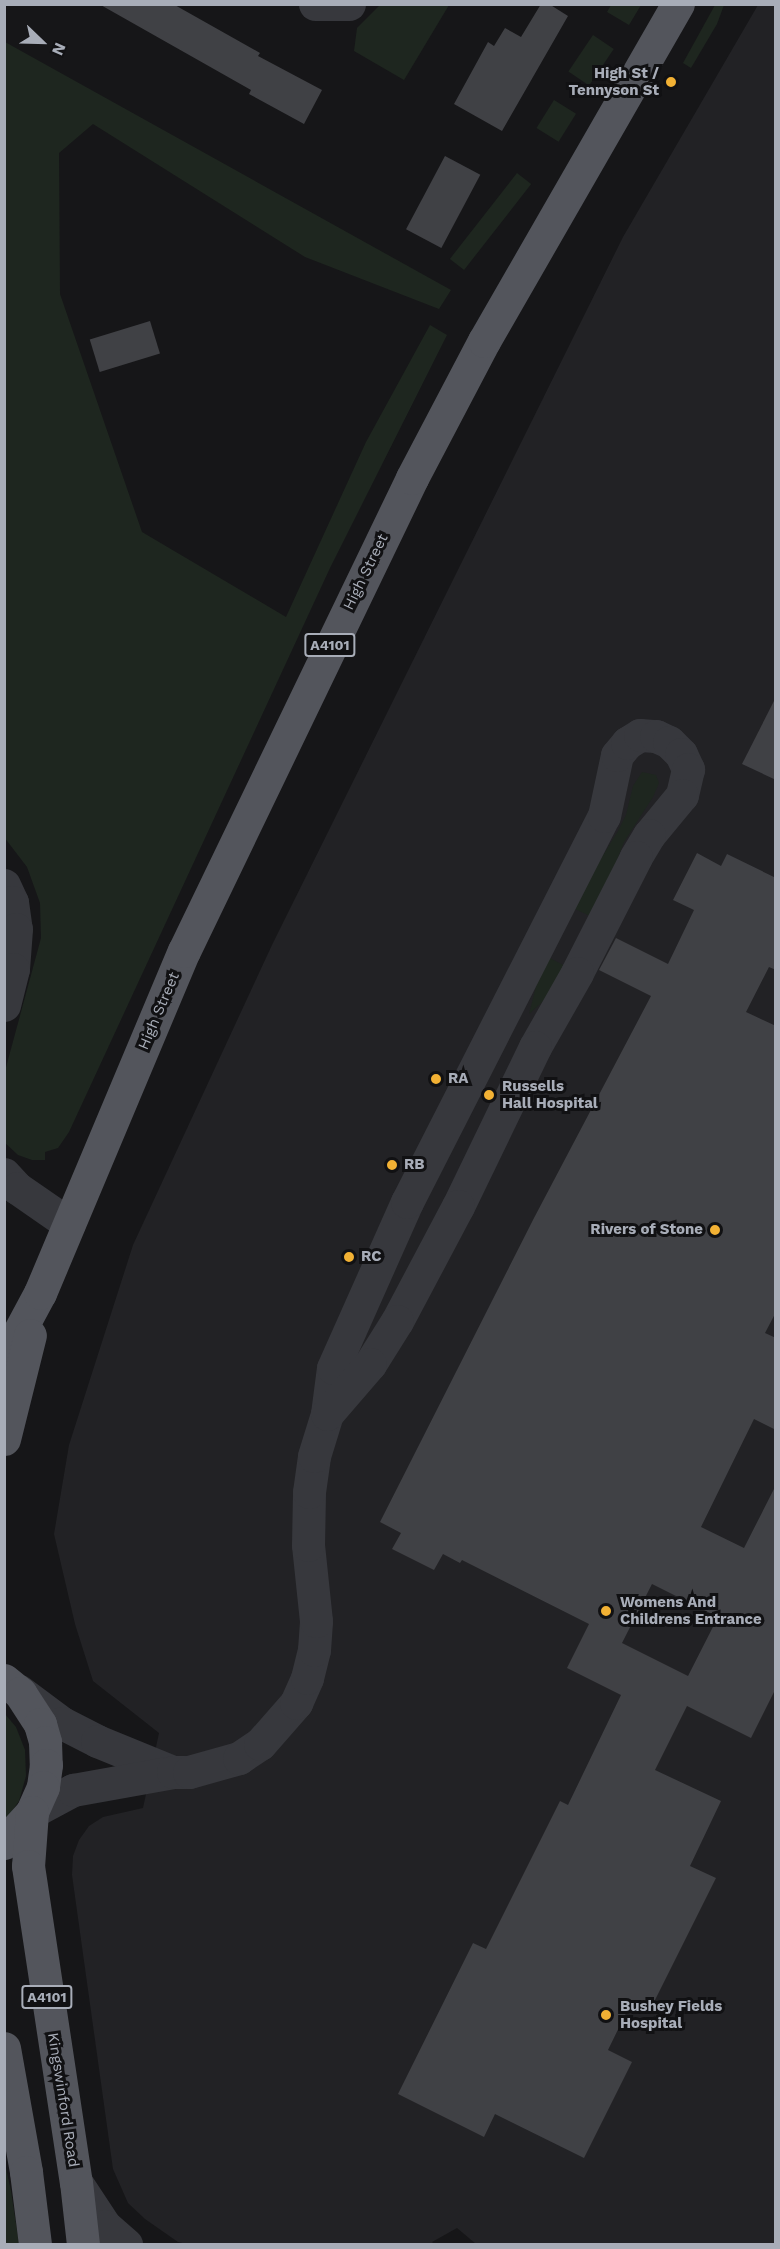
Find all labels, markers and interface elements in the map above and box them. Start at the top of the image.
north arrow [12,12,72,72]
text: N [48,40,70,58]
place label: High St / Tennyson St [569,64,659,99]
marker: High St / Tennyson St [664,75,678,89]
street label: High Street [340,531,392,613]
road number: A4101 [303,634,357,656]
street label: High Street [135,969,183,1053]
place label: RA [448,1070,468,1088]
marker: RA [429,1072,443,1086]
place label: Russells Hall Hospital [502,1077,598,1112]
marker: Russells Hall Hospital [480,1086,498,1104]
place label: RB [404,1156,425,1174]
marker: RB [385,1158,399,1172]
place label: Rivers of Stone [590,1221,703,1239]
marker: Rivers of Stone [708,1223,722,1237]
place label: RC [361,1248,381,1266]
marker: RC [342,1250,356,1264]
place label: Womens And Childrens Entrance [620,1593,762,1628]
marker: Womens And Childrens Entrance [597,1602,615,1620]
road number: A4101 [20,1986,74,2008]
place label: Bushey Fields Hospital [620,1997,723,2032]
marker: Bushey Fields Hospital [597,2006,615,2024]
street label: Kingswinford Road [43,2031,83,2169]

